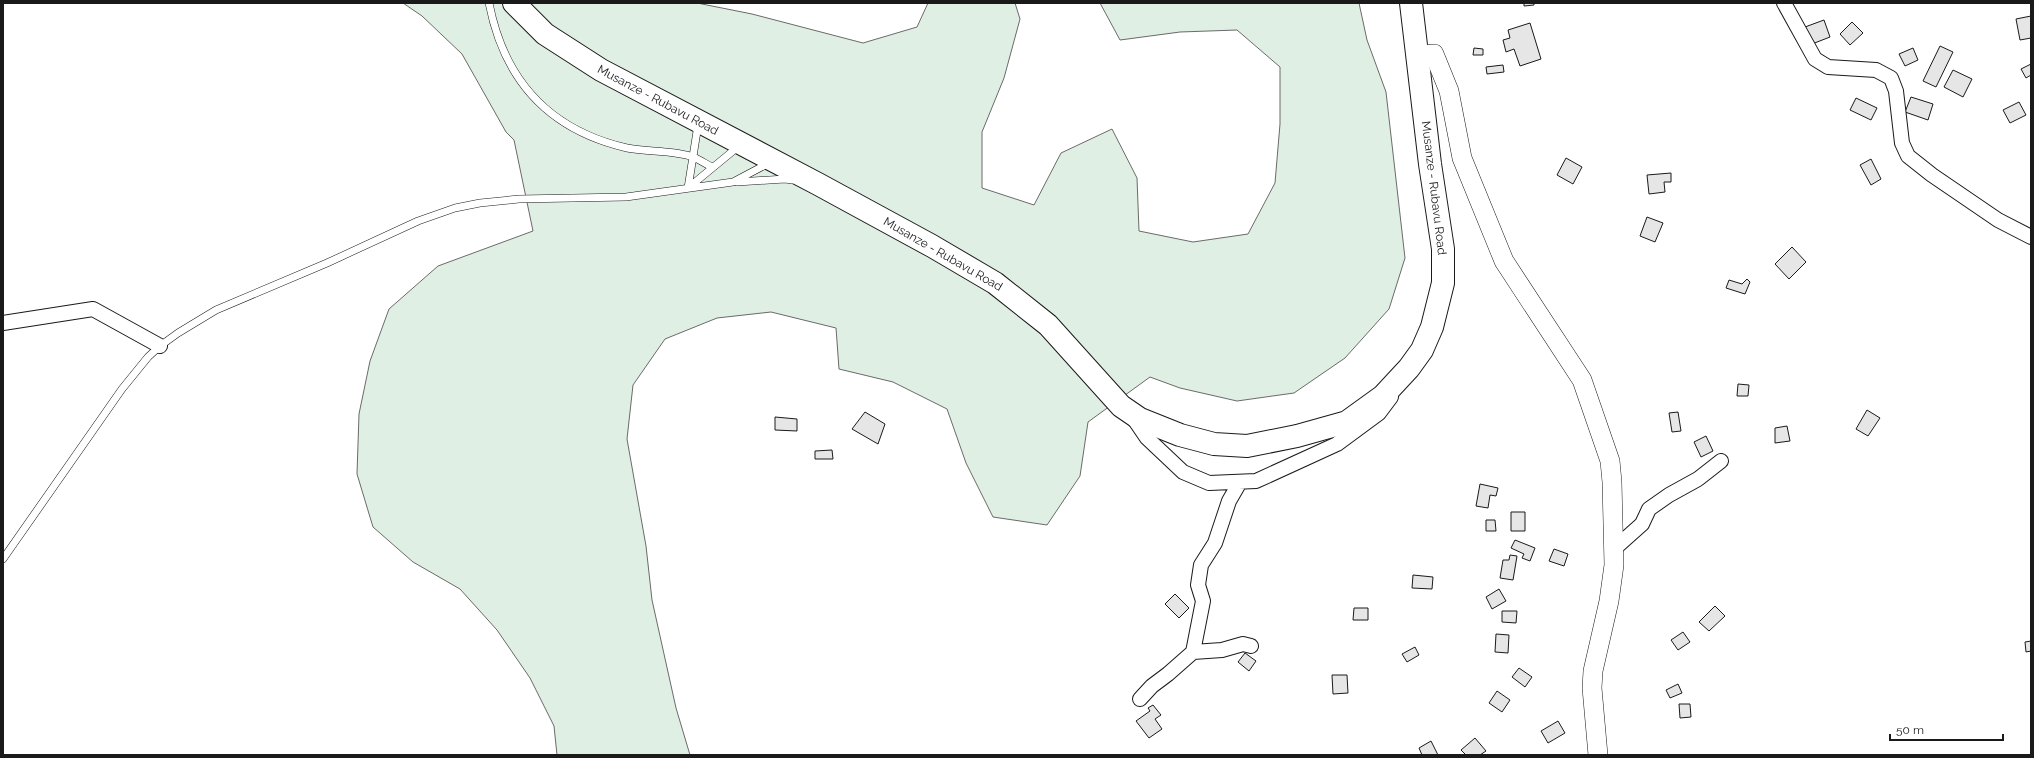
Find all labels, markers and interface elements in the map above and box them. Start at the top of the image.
street label: Musanze - Rubavu Road [595,62,721,138]
street label: Musanze - Rubavu Road [1419,120,1449,256]
street label: Musanze - Rubavu Road [881,214,1005,294]
scale bar [1890,716,2003,742]
text: 50 m [1896,723,1924,737]

